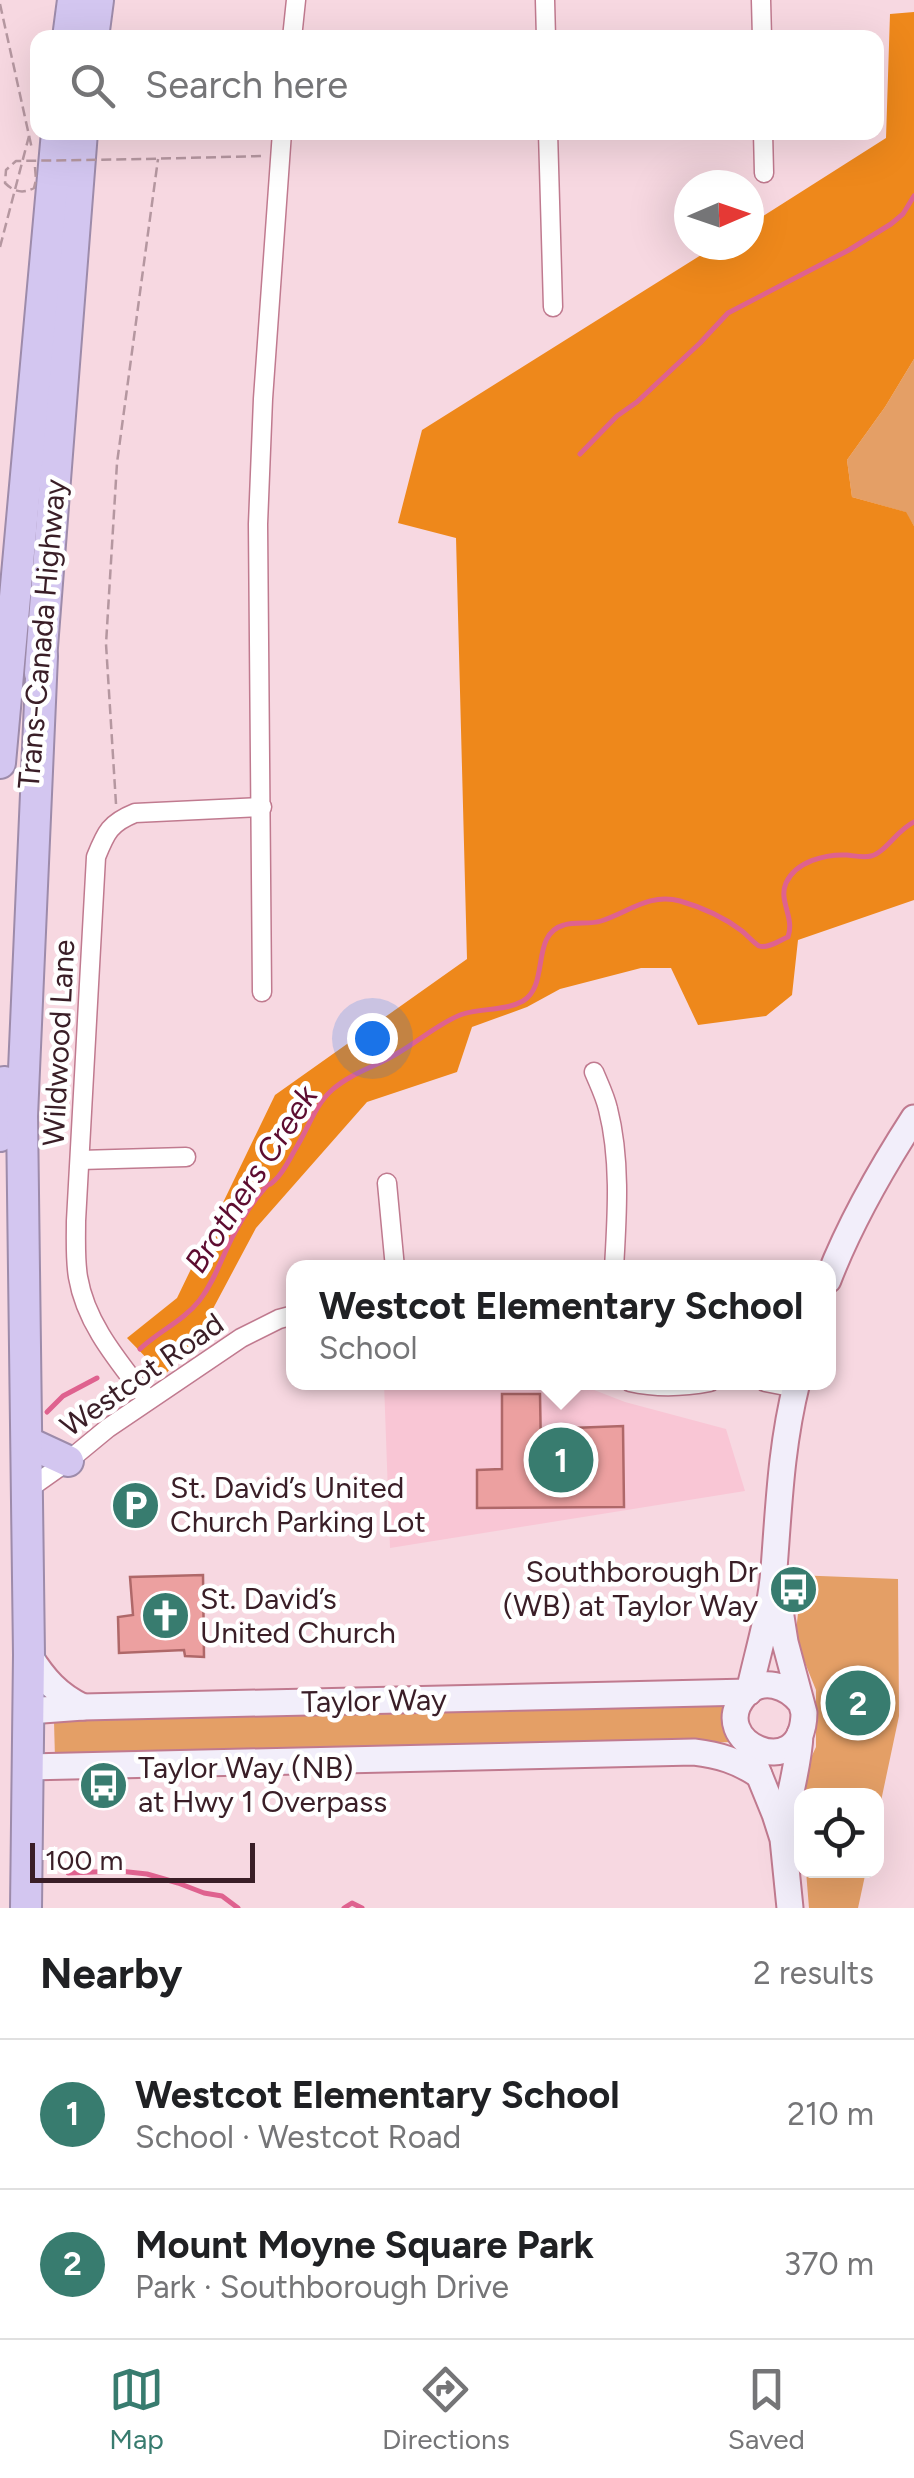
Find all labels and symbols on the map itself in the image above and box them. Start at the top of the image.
north arrow [674,170,764,260]
street label: Trans-Canada Highway [10,477,73,790]
street label: Wildwood Lane [35,939,82,1147]
your location [347,1013,398,1064]
water label: Brothers Creek [176,1077,326,1280]
street label: Westcot Road [53,1305,230,1444]
pin: 1 [528,1422,594,1498]
place label: St. David’s United Church Parking Lot [170,1469,426,1540]
parking icon: St. David’s United Church Parking Lot [109,1479,161,1531]
place label: Southborough Dr (WB) at Taylor Way [503,1553,758,1624]
bus stop icon: Southborough Dr (WB) at Taylor Way [767,1563,819,1615]
place label: St. David’s United Church [200,1580,396,1651]
church icon: St. David’s United Church [139,1590,191,1642]
pin: 2 [826,1666,890,1740]
street label: Taylor Way [301,1681,447,1720]
place label: Taylor Way (NB) at Hwy 1 Overpass [138,1749,387,1820]
bus stop icon: Taylor Way (NB) at Hwy 1 Overpass [77,1759,129,1811]
scale bar [30,1838,255,1882]

